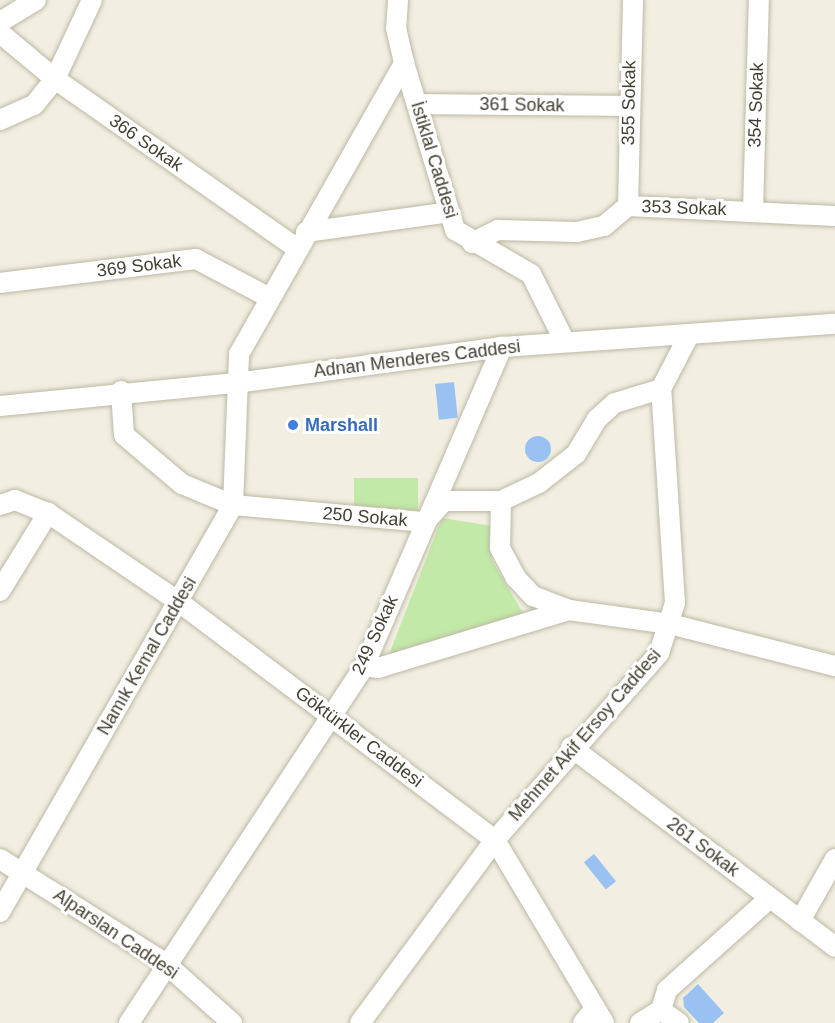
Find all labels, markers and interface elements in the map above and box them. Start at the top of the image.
street label: 355 Sokak [617,60,641,146]
street label: 354 Sokak [744,62,768,148]
street label: 361 Sokak [479,93,565,117]
street label: İstiklal Caddesi [406,99,462,221]
street label: 366 Sokak [105,110,187,176]
street label: 353 Sokak [641,196,727,220]
street label: 369 Sokak [95,250,183,282]
street label: Adnan Menderes Caddesi [312,336,522,382]
place label: Marshall [305,414,378,436]
marker: Marshall [286,418,300,432]
street label: 250 Sokak [322,503,408,531]
street label: Namık Kemal Caddesi [93,573,201,739]
street label: 249 Sokak [347,592,403,678]
street label: Mehmet Akif Ersoy Caddesi [504,644,666,826]
street label: Göktürkler Caddesi [291,682,427,792]
street label: 261 Sokak [663,813,743,881]
street label: Alparslan Caddesi [49,884,183,984]

